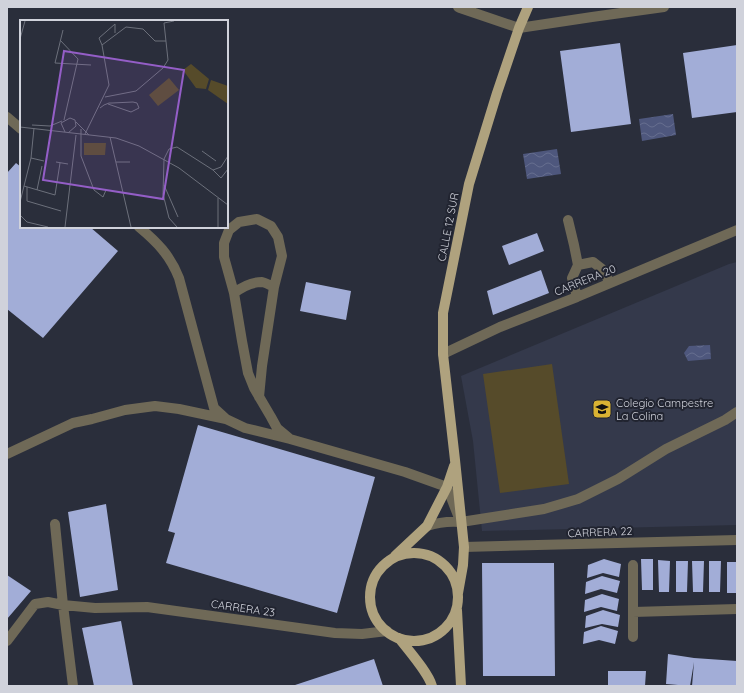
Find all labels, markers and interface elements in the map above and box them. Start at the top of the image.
inset map [20,20,228,228]
street label: CALLE 12 SUR [434,191,462,263]
street label: CARRERA 20 [552,261,618,299]
place label: Colegio Campestre La Colina [616,396,713,423]
school or university icon: Colegio Campestre La Colina [591,398,613,420]
street label: CARRERA 22 [567,524,633,540]
street label: CARRERA 23 [210,597,276,619]

